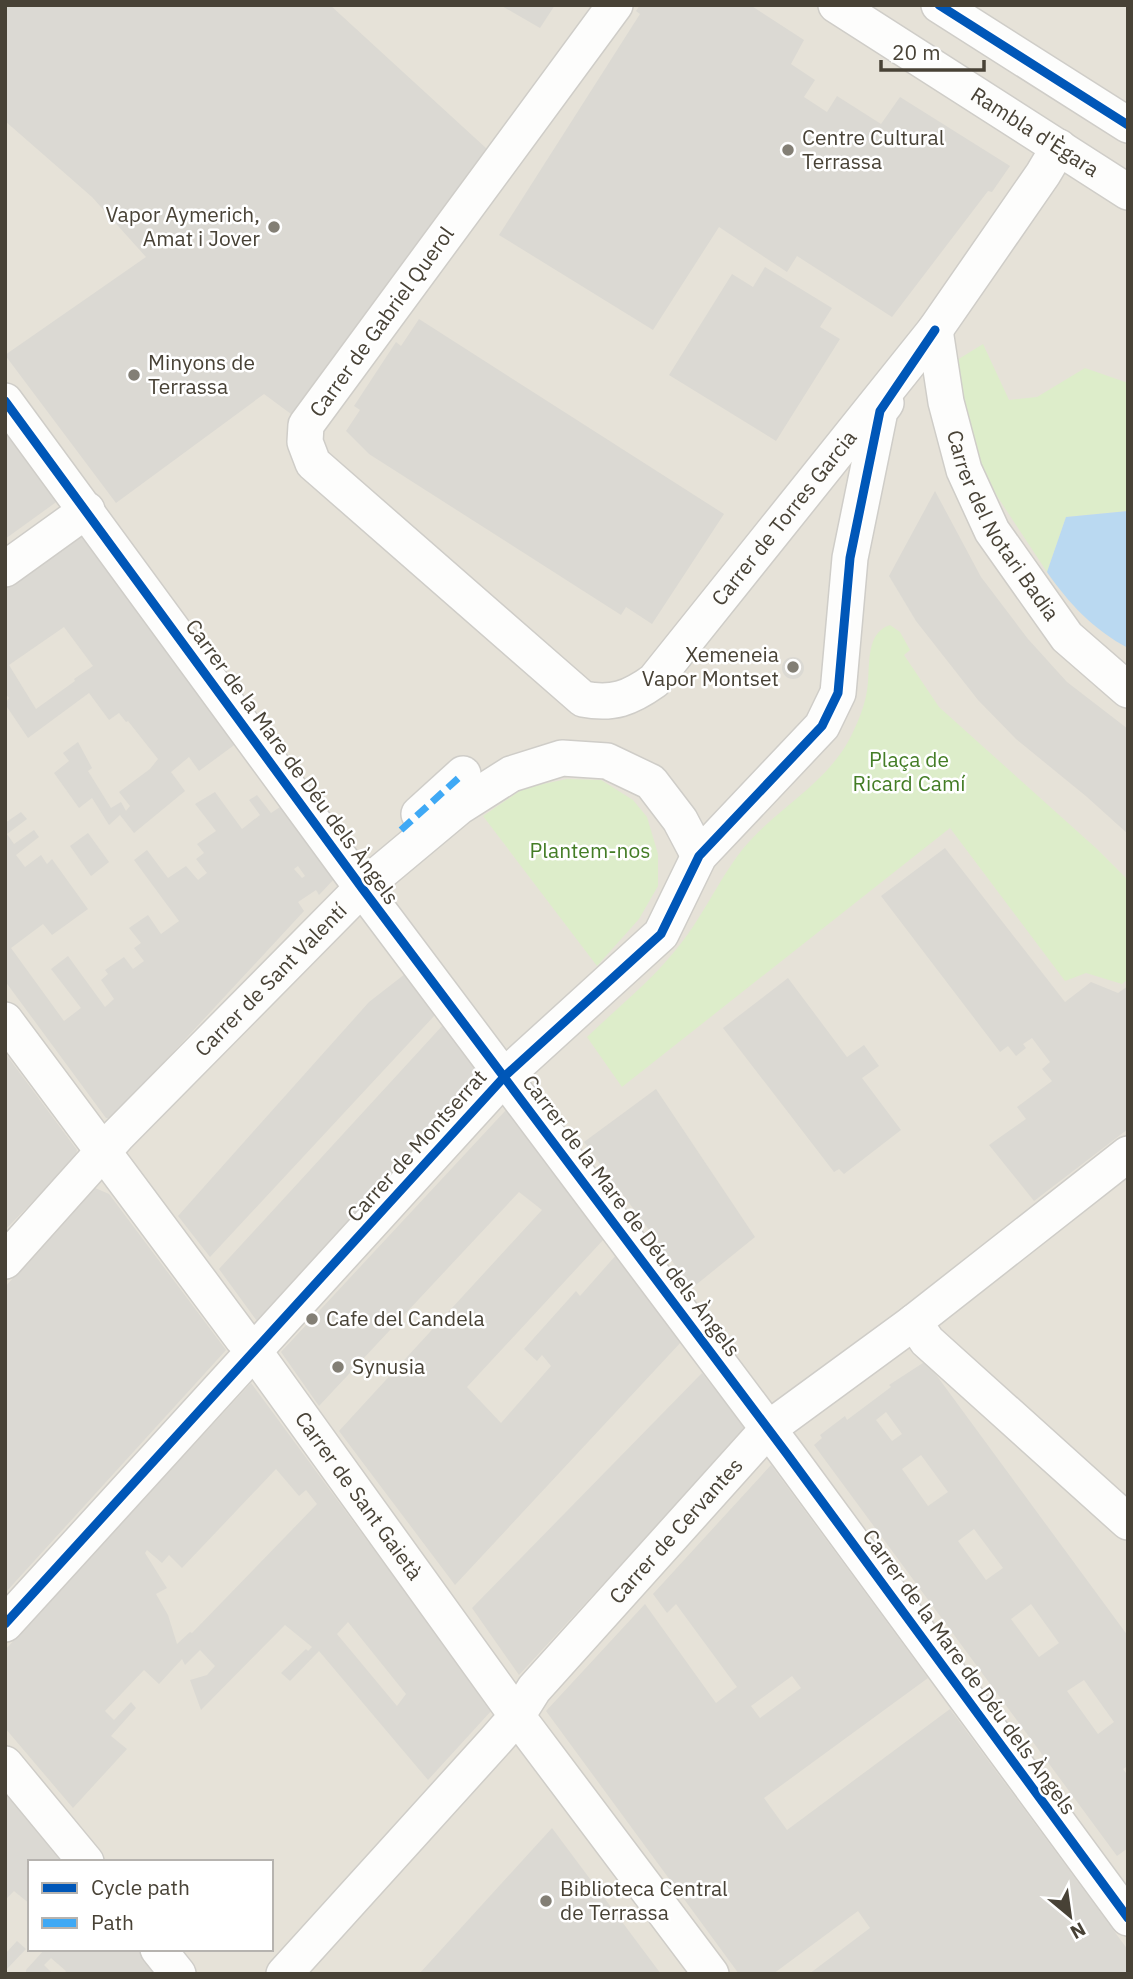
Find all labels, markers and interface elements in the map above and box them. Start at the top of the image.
scale bar [881,28,984,72]
text: 20 m [892,38,941,66]
street label: Rambla d'Ègara [966,80,1105,183]
place label: Centre Cultural Terrassa [802,123,945,175]
marker: Centre Cultural Terrassa [780,142,796,158]
place label: Vapor Aymerich, Amat i Jover [105,200,260,252]
marker: Vapor Aymerich, Amat i Jover [266,219,282,235]
street label: Carrer de Gabriel Querol [303,220,460,422]
place label: Minyons de Terrassa [148,348,255,400]
marker: Minyons de Terrassa [126,367,142,383]
street label: Carrer de Torres Garcia [705,424,862,611]
street label: Carrer del Notari Badia [941,427,1066,626]
street label: Carrer de la Mare de Déu dels Àngels [180,613,406,910]
place label: Xemeneia Vapor Montset [642,640,779,692]
marker: Xemeneia Vapor Montset [785,659,801,675]
park label: Plaça de Ricard Camí [852,745,966,797]
park label: Plantem-nos [529,836,651,864]
street label: Carrer de Sant Valentí [188,896,352,1062]
street label: Carrer de Montserrat [340,1063,492,1228]
street label: Carrer de la Mare de Déu dels Àngels [516,1069,747,1362]
place label: Cafe del Candela [326,1304,485,1332]
marker: Cafe del Candela [304,1311,320,1327]
place label: Synusia [352,1352,425,1380]
marker: Synusia [330,1359,346,1375]
street label: Carrer de Sant Gaietà [289,1406,430,1585]
street label: Carrer de Cervantes [602,1451,748,1609]
street label: Carrer de la Mare de Déu dels Àngels [857,1523,1083,1820]
legend [28,1860,273,1951]
text: Cycle path [91,1873,190,1901]
place label: Biblioteca Central de Terrassa [560,1874,728,1926]
north arrow [1035,1881,1105,1951]
marker: Biblioteca Central de Terrassa [538,1893,554,1909]
text: Path [91,1908,134,1936]
text: N [1066,1917,1090,1945]

